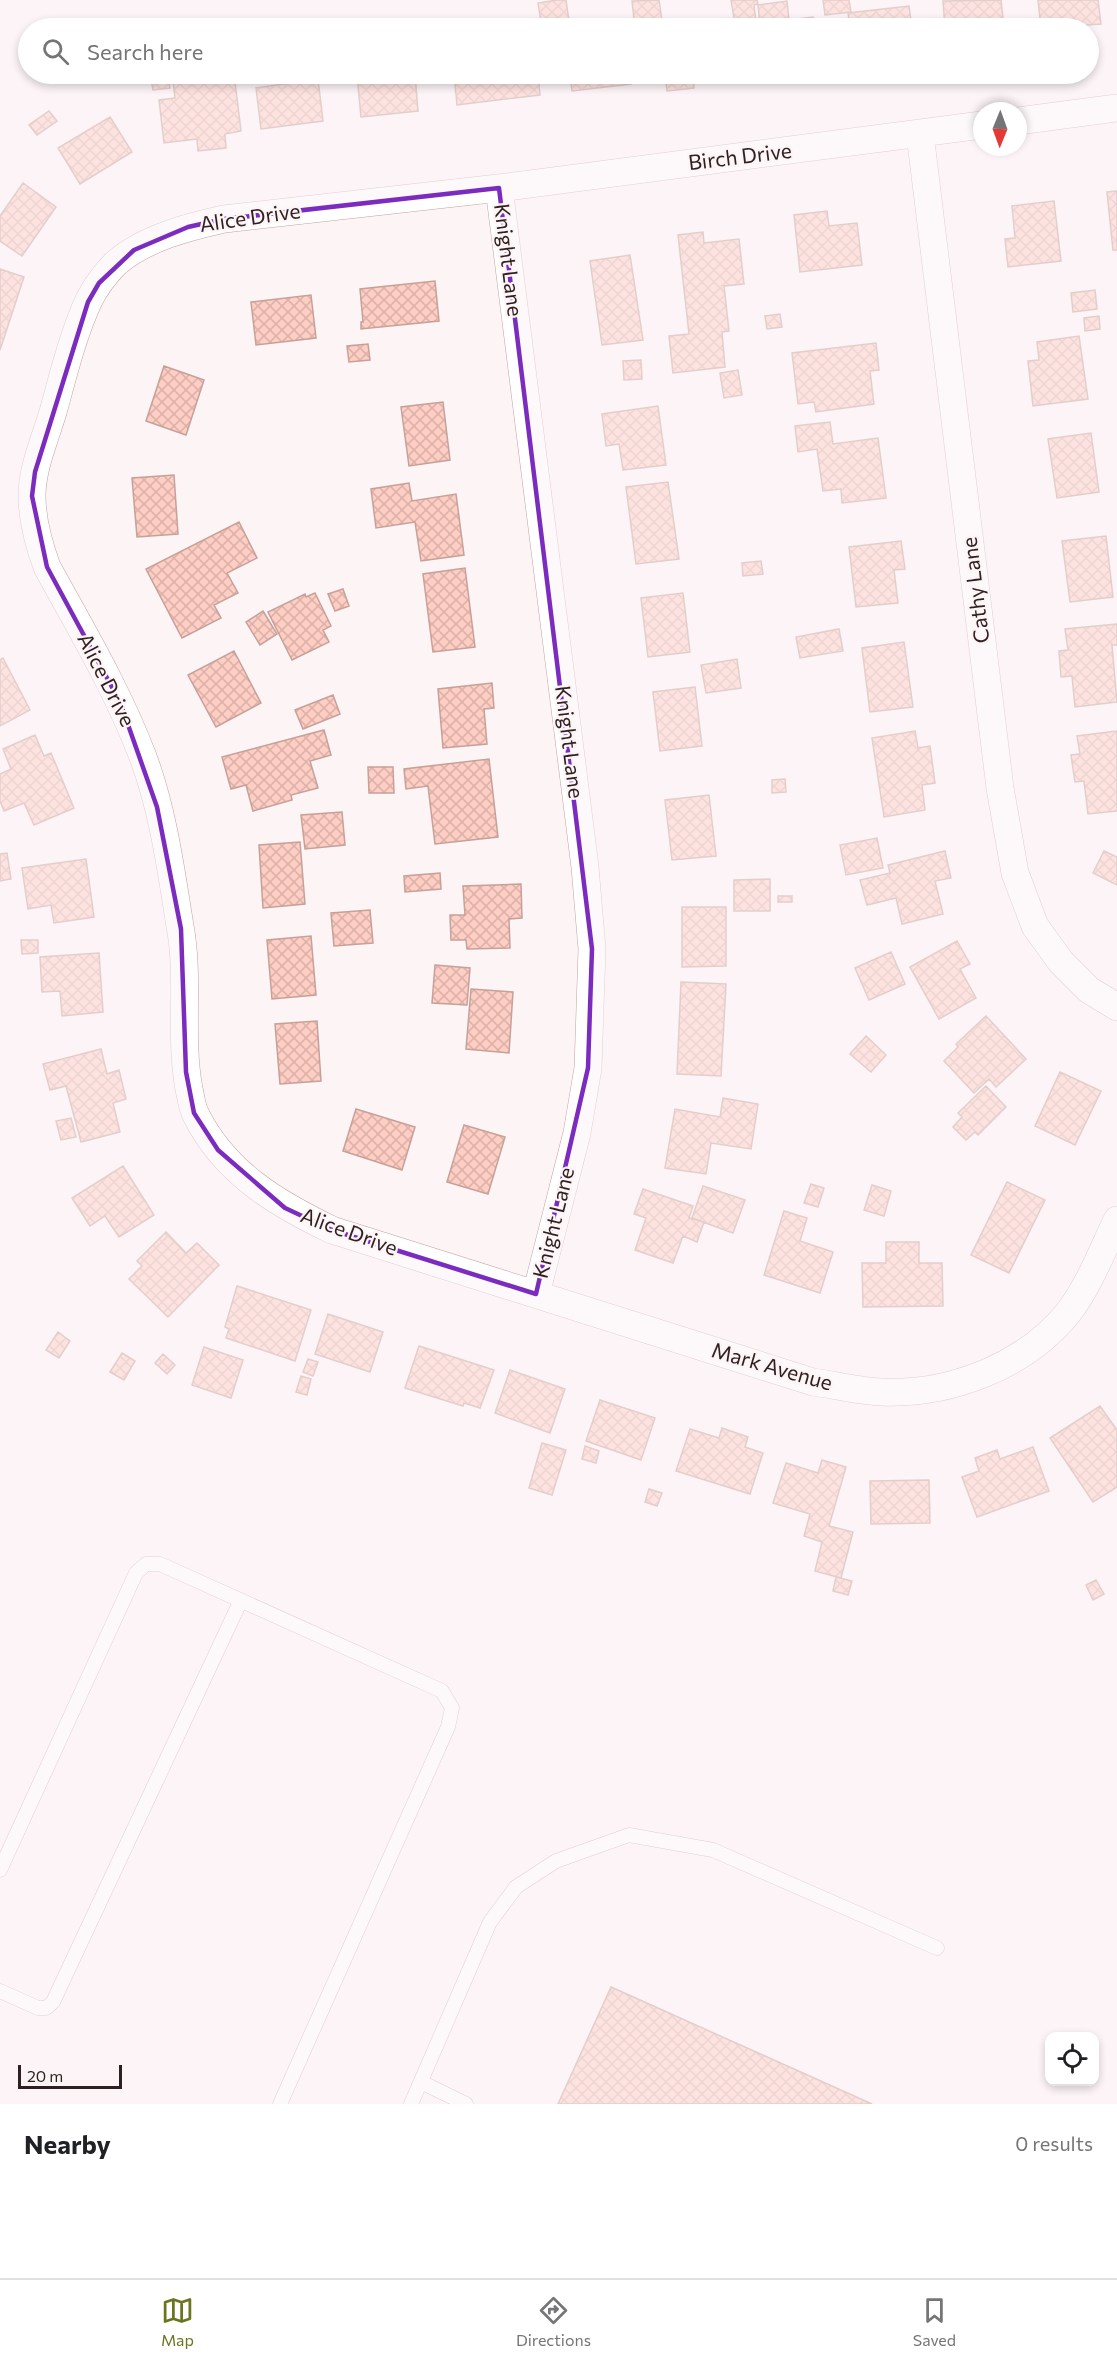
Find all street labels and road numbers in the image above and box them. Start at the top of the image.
street label: Birch Drive [687,137,793,174]
street label: Alice Drive [198,197,302,236]
street label: Knight Lane [490,202,529,318]
street label: Cathy Lane [956,536,993,645]
street label: Alice Drive [73,628,141,730]
street label: Knight Lane [551,684,590,800]
street label: Knight Lane [527,1164,578,1281]
street label: Alice Drive [298,1201,401,1260]
street label: Mark Avenue [709,1336,836,1395]

